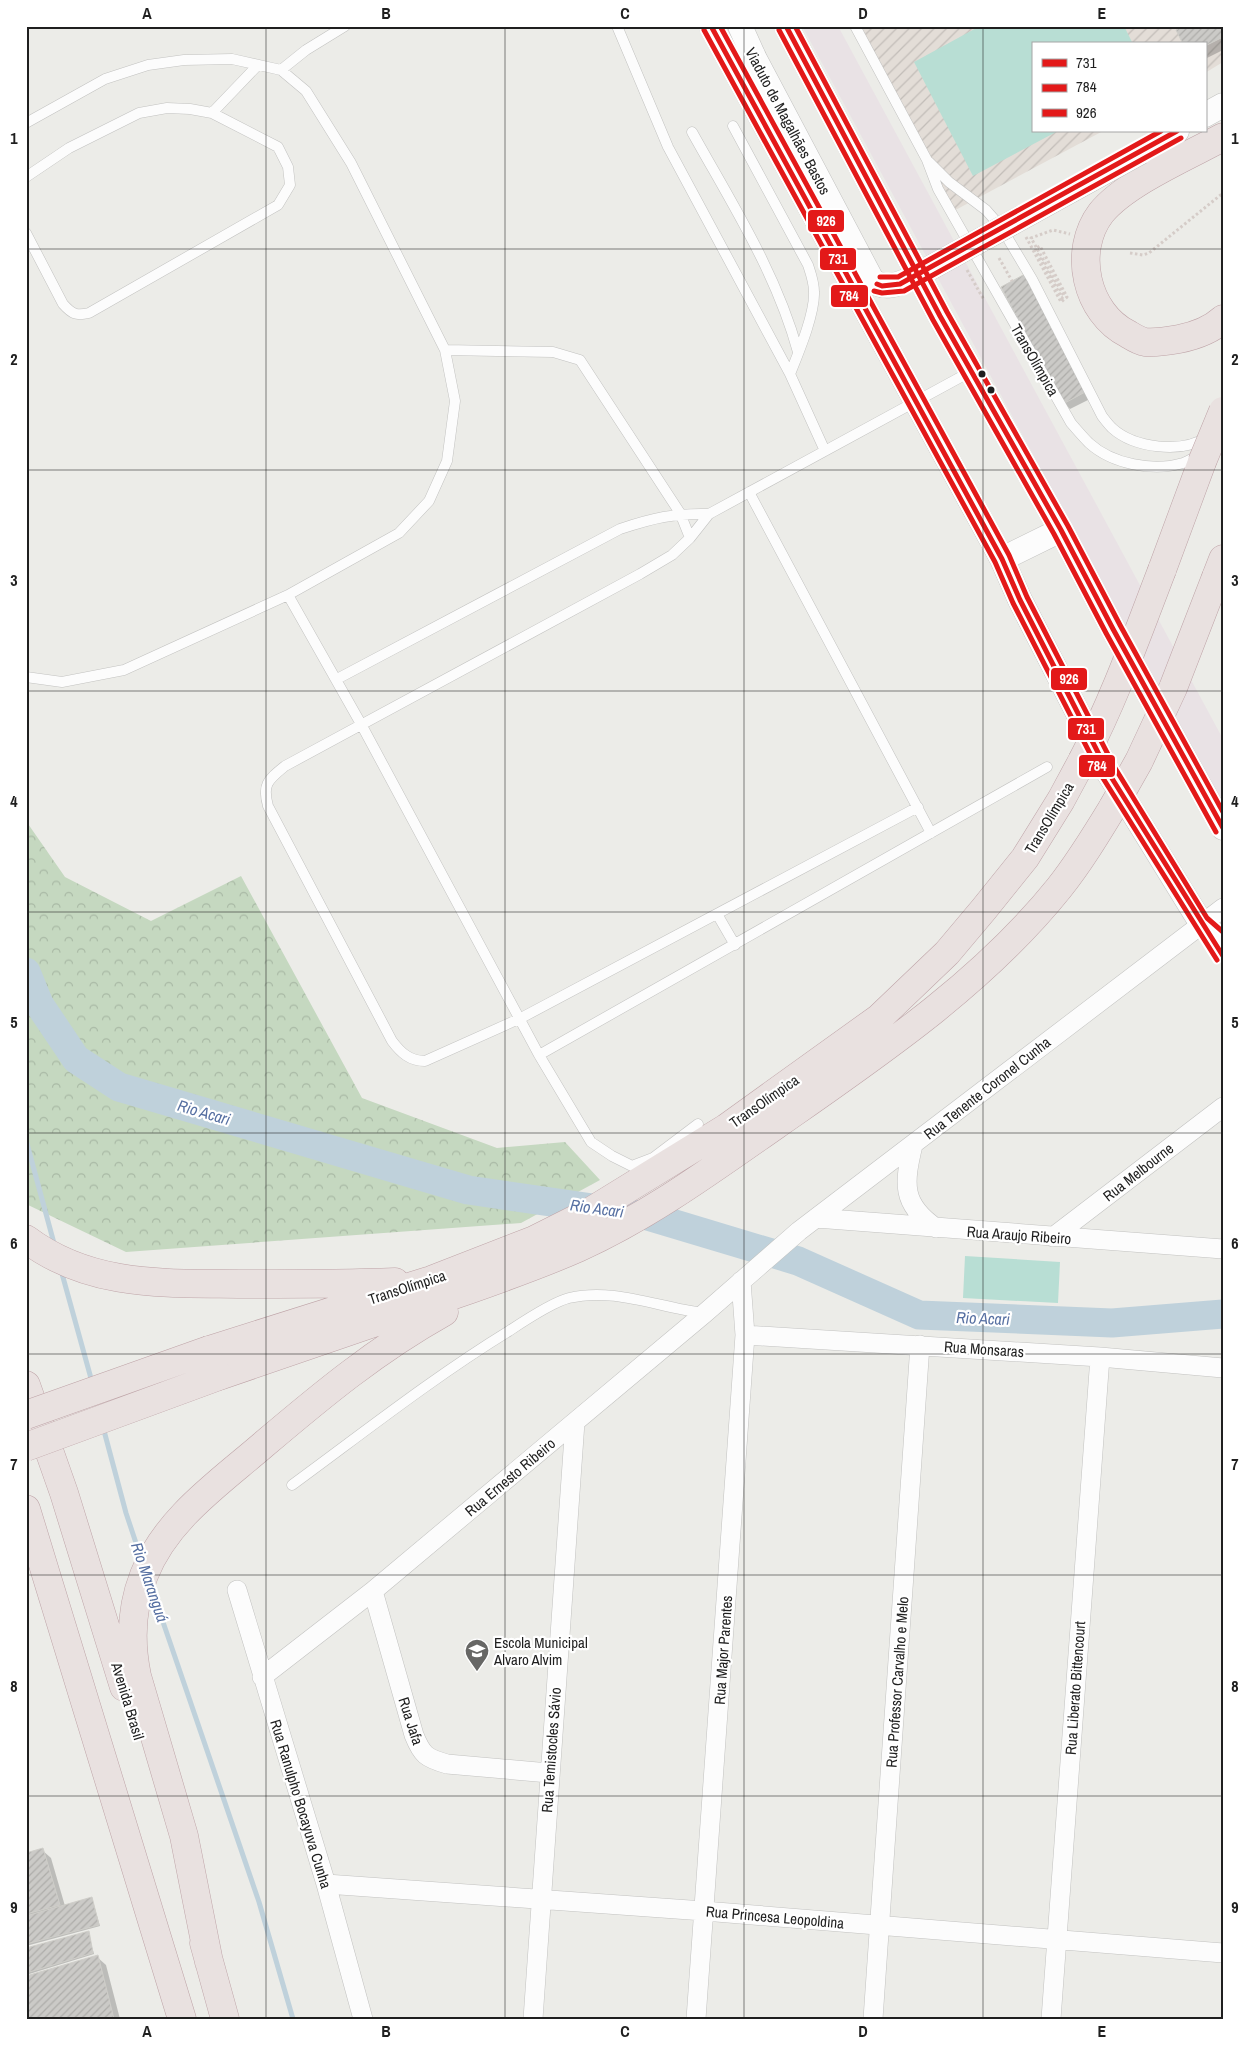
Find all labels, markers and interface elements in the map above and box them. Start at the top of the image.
text: A [142,2,152,24]
text: B [381,2,391,24]
text: C [620,2,630,24]
text: D [858,2,868,24]
text: E [1098,2,1107,24]
legend [1032,42,1206,132]
street label: Viaduto de Magalhães Bastos [740,44,836,198]
text: 731 [1076,52,1097,73]
text: 784 [1076,76,1097,97]
text: 926 [1076,102,1097,123]
text: 1 [10,127,18,149]
text: 1 [1231,127,1239,149]
line badge: 926 [807,209,845,233]
text: 926 [816,212,836,230]
line badge: 731 [819,247,857,271]
text: 731 [828,250,848,268]
line badge: 784 [830,284,869,308]
text: 784 [839,287,859,305]
street label: TransOlímpica [1006,320,1064,400]
text: 2 [10,348,18,370]
text: 2 [1231,348,1239,370]
unlabelled marker [977,369,987,379]
unlabelled marker [986,385,996,395]
text: 3 [10,569,18,591]
text: 3 [1231,569,1239,591]
line badge: 926 [1050,667,1088,691]
text: 926 [1059,670,1079,688]
line badge: 731 [1067,717,1105,741]
text: 731 [1076,720,1096,738]
line badge: 784 [1078,754,1116,778]
text: 784 [1087,757,1107,775]
street label: TransOlímpica [1019,778,1079,858]
text: 4 [10,790,18,812]
text: 4 [1231,790,1239,812]
text: 5 [10,1011,18,1033]
text: 5 [1231,1011,1239,1033]
street label: Rua Tenente Coronel Cunha [919,1032,1055,1144]
street label: TransOlímpica [725,1069,803,1133]
water label: Rio Acari [175,1094,233,1130]
street label: Rua Melbourne [1098,1138,1178,1206]
water label: Rio Acari [569,1193,626,1223]
street label: Rua Araujo Ribeiro [966,1221,1072,1249]
text: 6 [10,1232,18,1254]
text: 6 [1231,1232,1239,1254]
street label: TransOlímpica [366,1265,449,1309]
water label: Rio Acari [956,1306,1011,1330]
street label: Rua Monsaras [943,1336,1025,1362]
street label: Rua Ernesto Ribeiro [460,1433,560,1521]
text: 7 [10,1453,18,1475]
text: 7 [1231,1453,1239,1475]
water label: Rio Maranguá [126,1539,174,1625]
street label: Rua Major Parentes [709,1595,737,1705]
street label: Rua Professor Carvalho e Melo [881,1596,913,1768]
street label: Rua Liberato Bittencourt [1060,1620,1090,1756]
place label: Escola Municipal Alvaro Alvim [493,1632,588,1670]
school or university icon: Escola Municipal Alvaro Alvim [464,1638,490,1672]
street label: Avenida Brasil [106,1659,150,1742]
text: 8 [10,1675,18,1697]
text: 8 [1231,1675,1239,1697]
street label: Rua Temistocles Sávio [536,1686,566,1813]
street label: Rua Jafa [393,1694,429,1748]
street label: Rua Ranulpho Bocayuva Cunha [265,1717,337,1891]
text: 9 [10,1896,18,1918]
text: 9 [1231,1896,1239,1918]
street label: Rua Princesa Leopoldina [705,1900,845,1934]
text: A [142,2020,152,2042]
text: B [381,2020,391,2042]
text: C [620,2020,630,2042]
text: D [858,2020,868,2042]
text: E [1098,2020,1107,2042]

